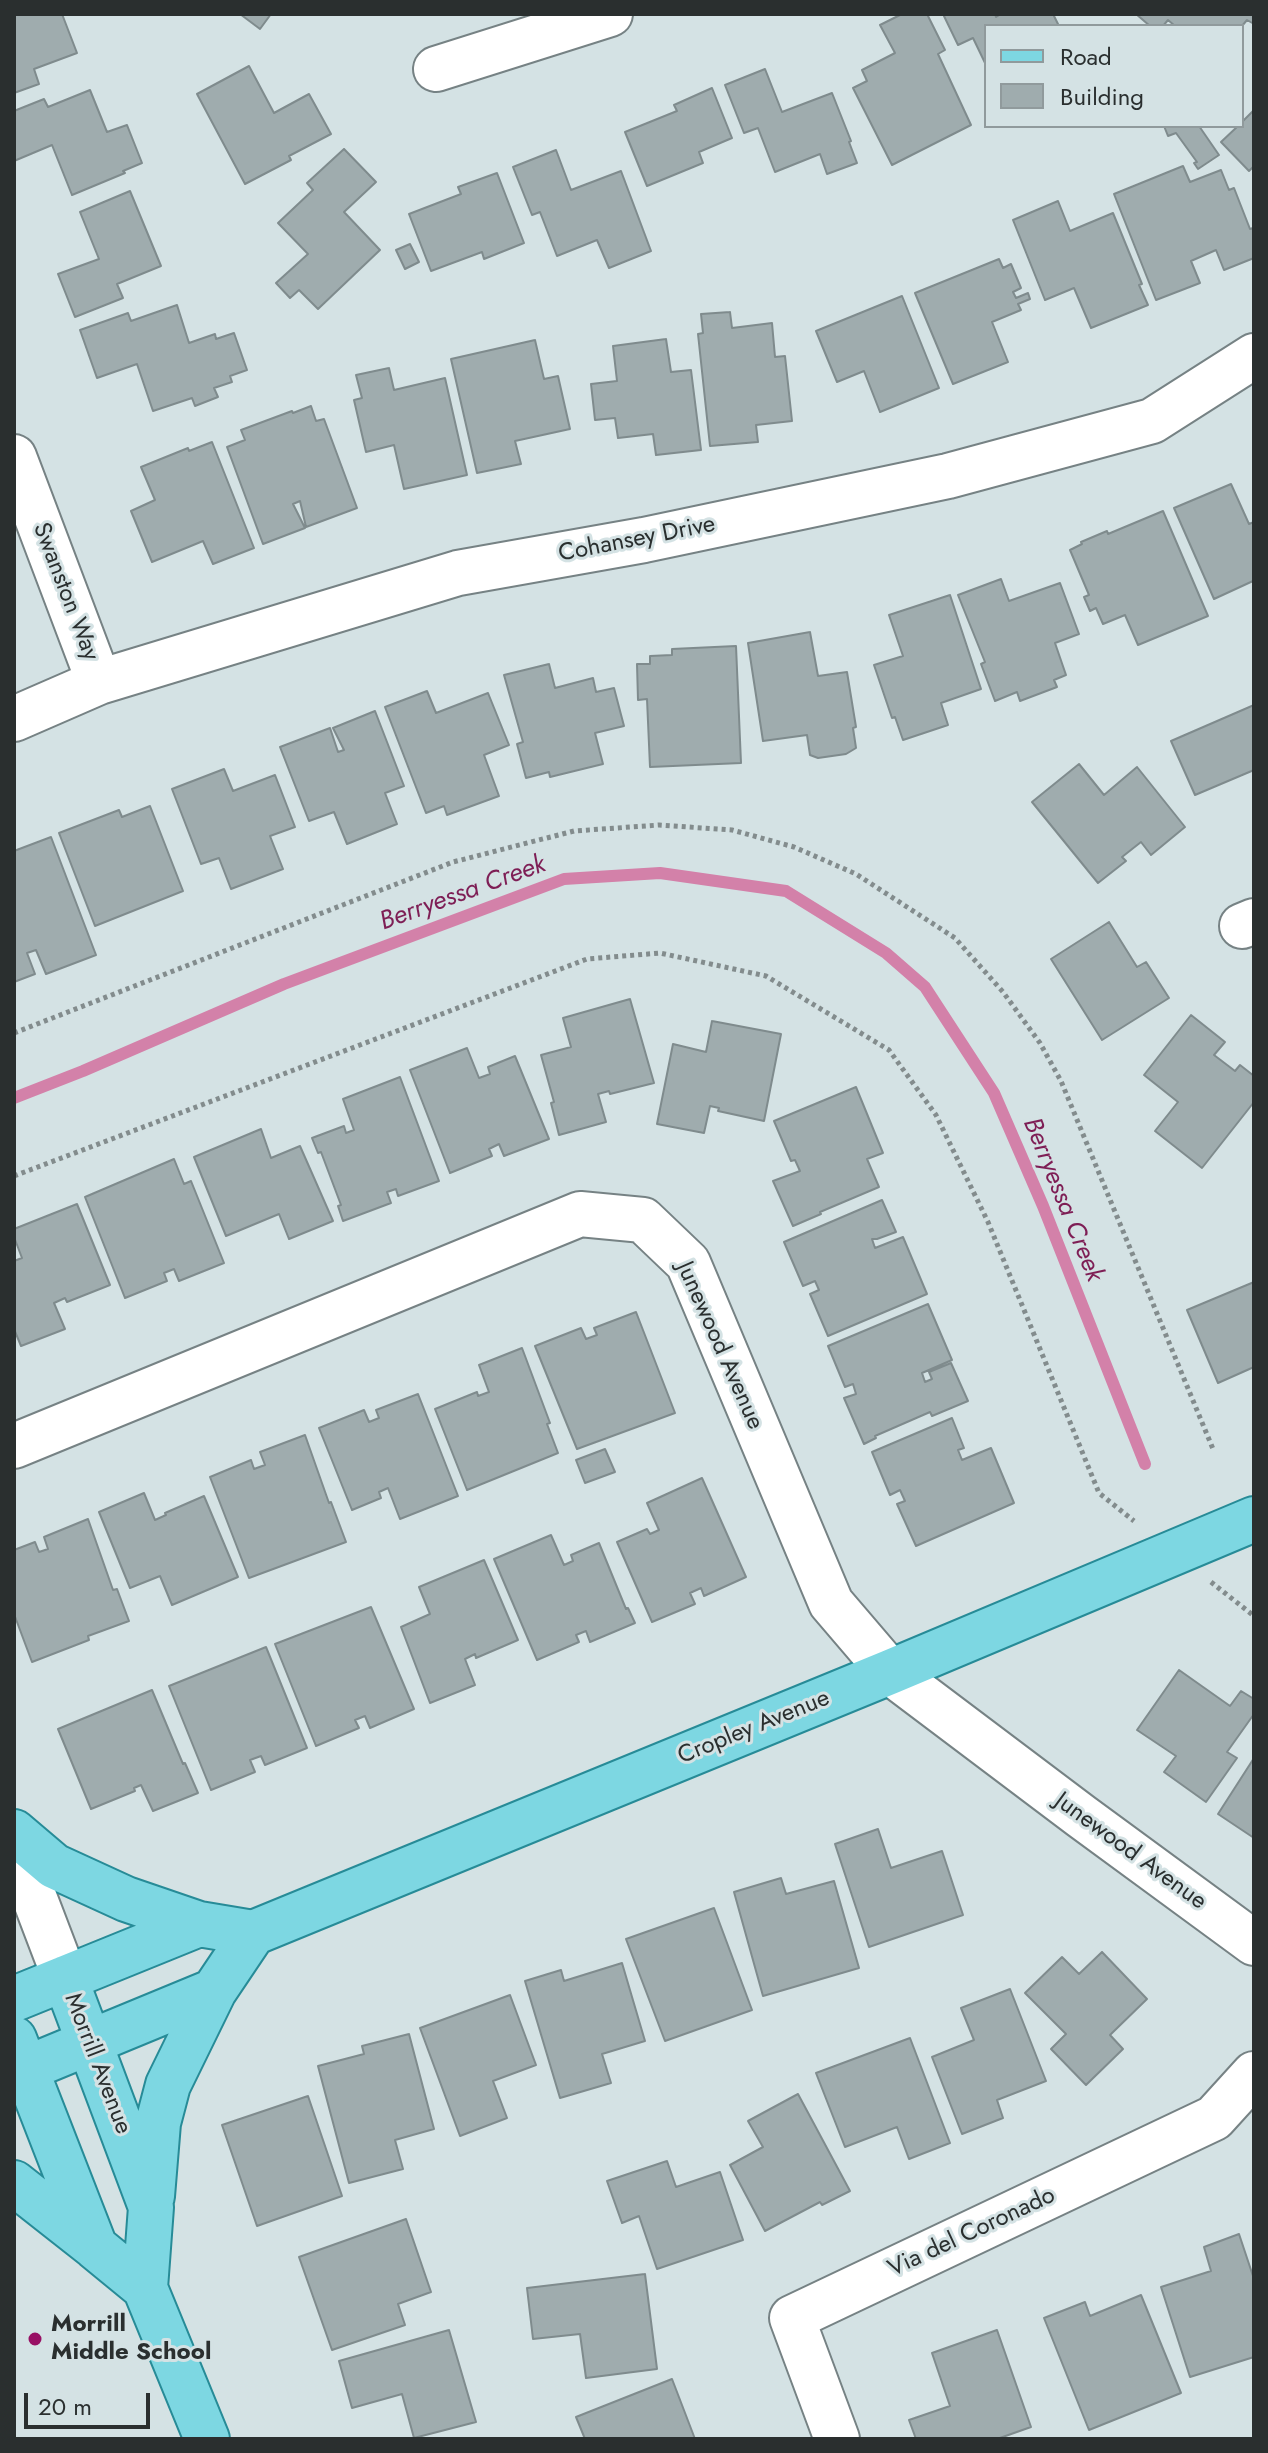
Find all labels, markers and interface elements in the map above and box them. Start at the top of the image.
legend [984,24,1244,128]
text: Road [1060,39,1112,74]
text: Building [1060,79,1144,114]
street label: Cohansey Drive [556,511,718,569]
street label: Swanston Way [26,519,104,665]
water label: Berryessa Creek [376,850,550,938]
water label: Berryessa Creek [1015,1113,1109,1287]
street label: Junewood Avenue [669,1258,769,1434]
street label: Cropley Avenue [674,1684,834,1772]
street label: Junewood Avenue [1048,1787,1212,1917]
street label: Morrill Avenue [57,1990,137,2138]
street label: Via del Coronado [884,2182,1060,2284]
place label: Morrill Middle School [51,2311,211,2367]
marker: Morrill Middle School [26,2330,44,2348]
scale bar [28,2377,154,2427]
text: 20 m [38,2389,92,2424]

